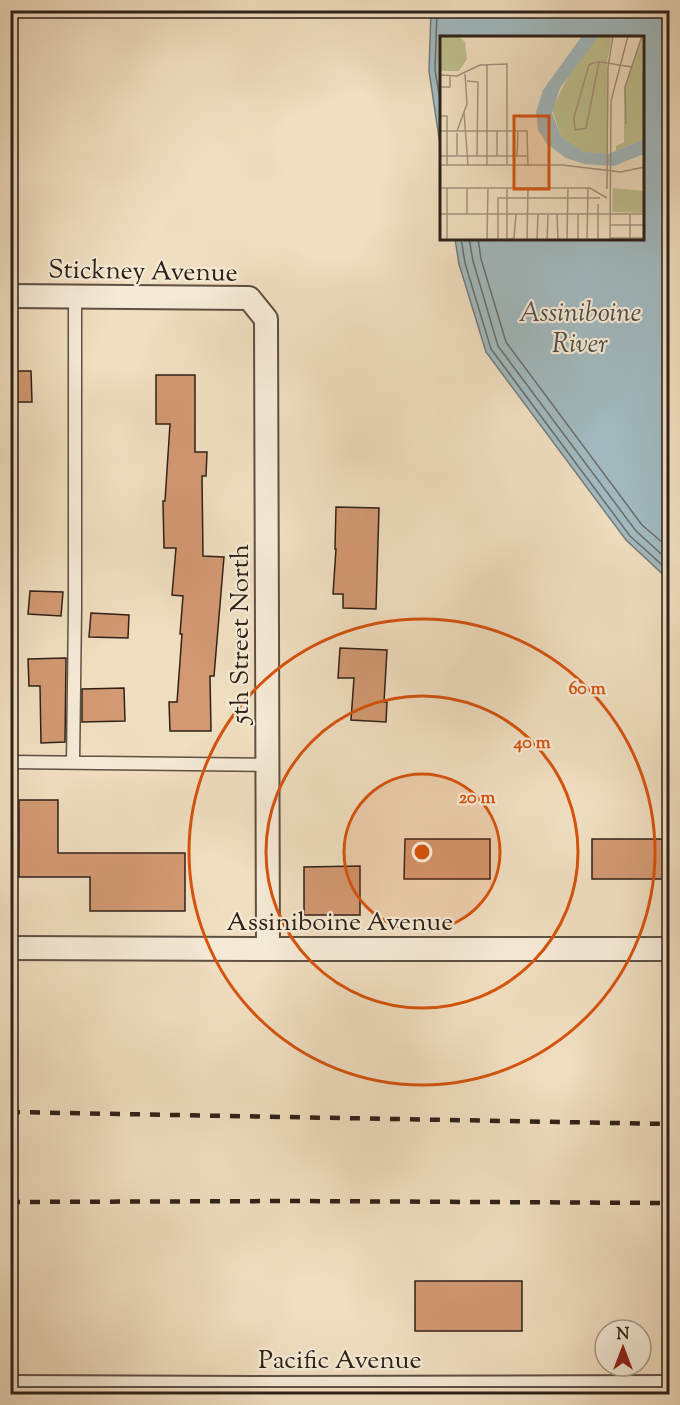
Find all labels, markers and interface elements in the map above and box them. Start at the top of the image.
inset map [440,36,644,240]
street label: Stickney Avenue [48,252,238,293]
water label: Assiniboine River [519,295,641,365]
street label: 5th Street North [223,544,260,726]
text: 60 m [568,677,606,703]
text: 40 m [512,731,551,757]
text: 20 m [459,786,495,812]
centre of rings [412,842,432,862]
street label: Assiniboine Avenue [227,905,453,942]
north arrow [593,1318,653,1378]
text: N [617,1324,630,1347]
street label: Pacific Avenue [258,1343,422,1380]

